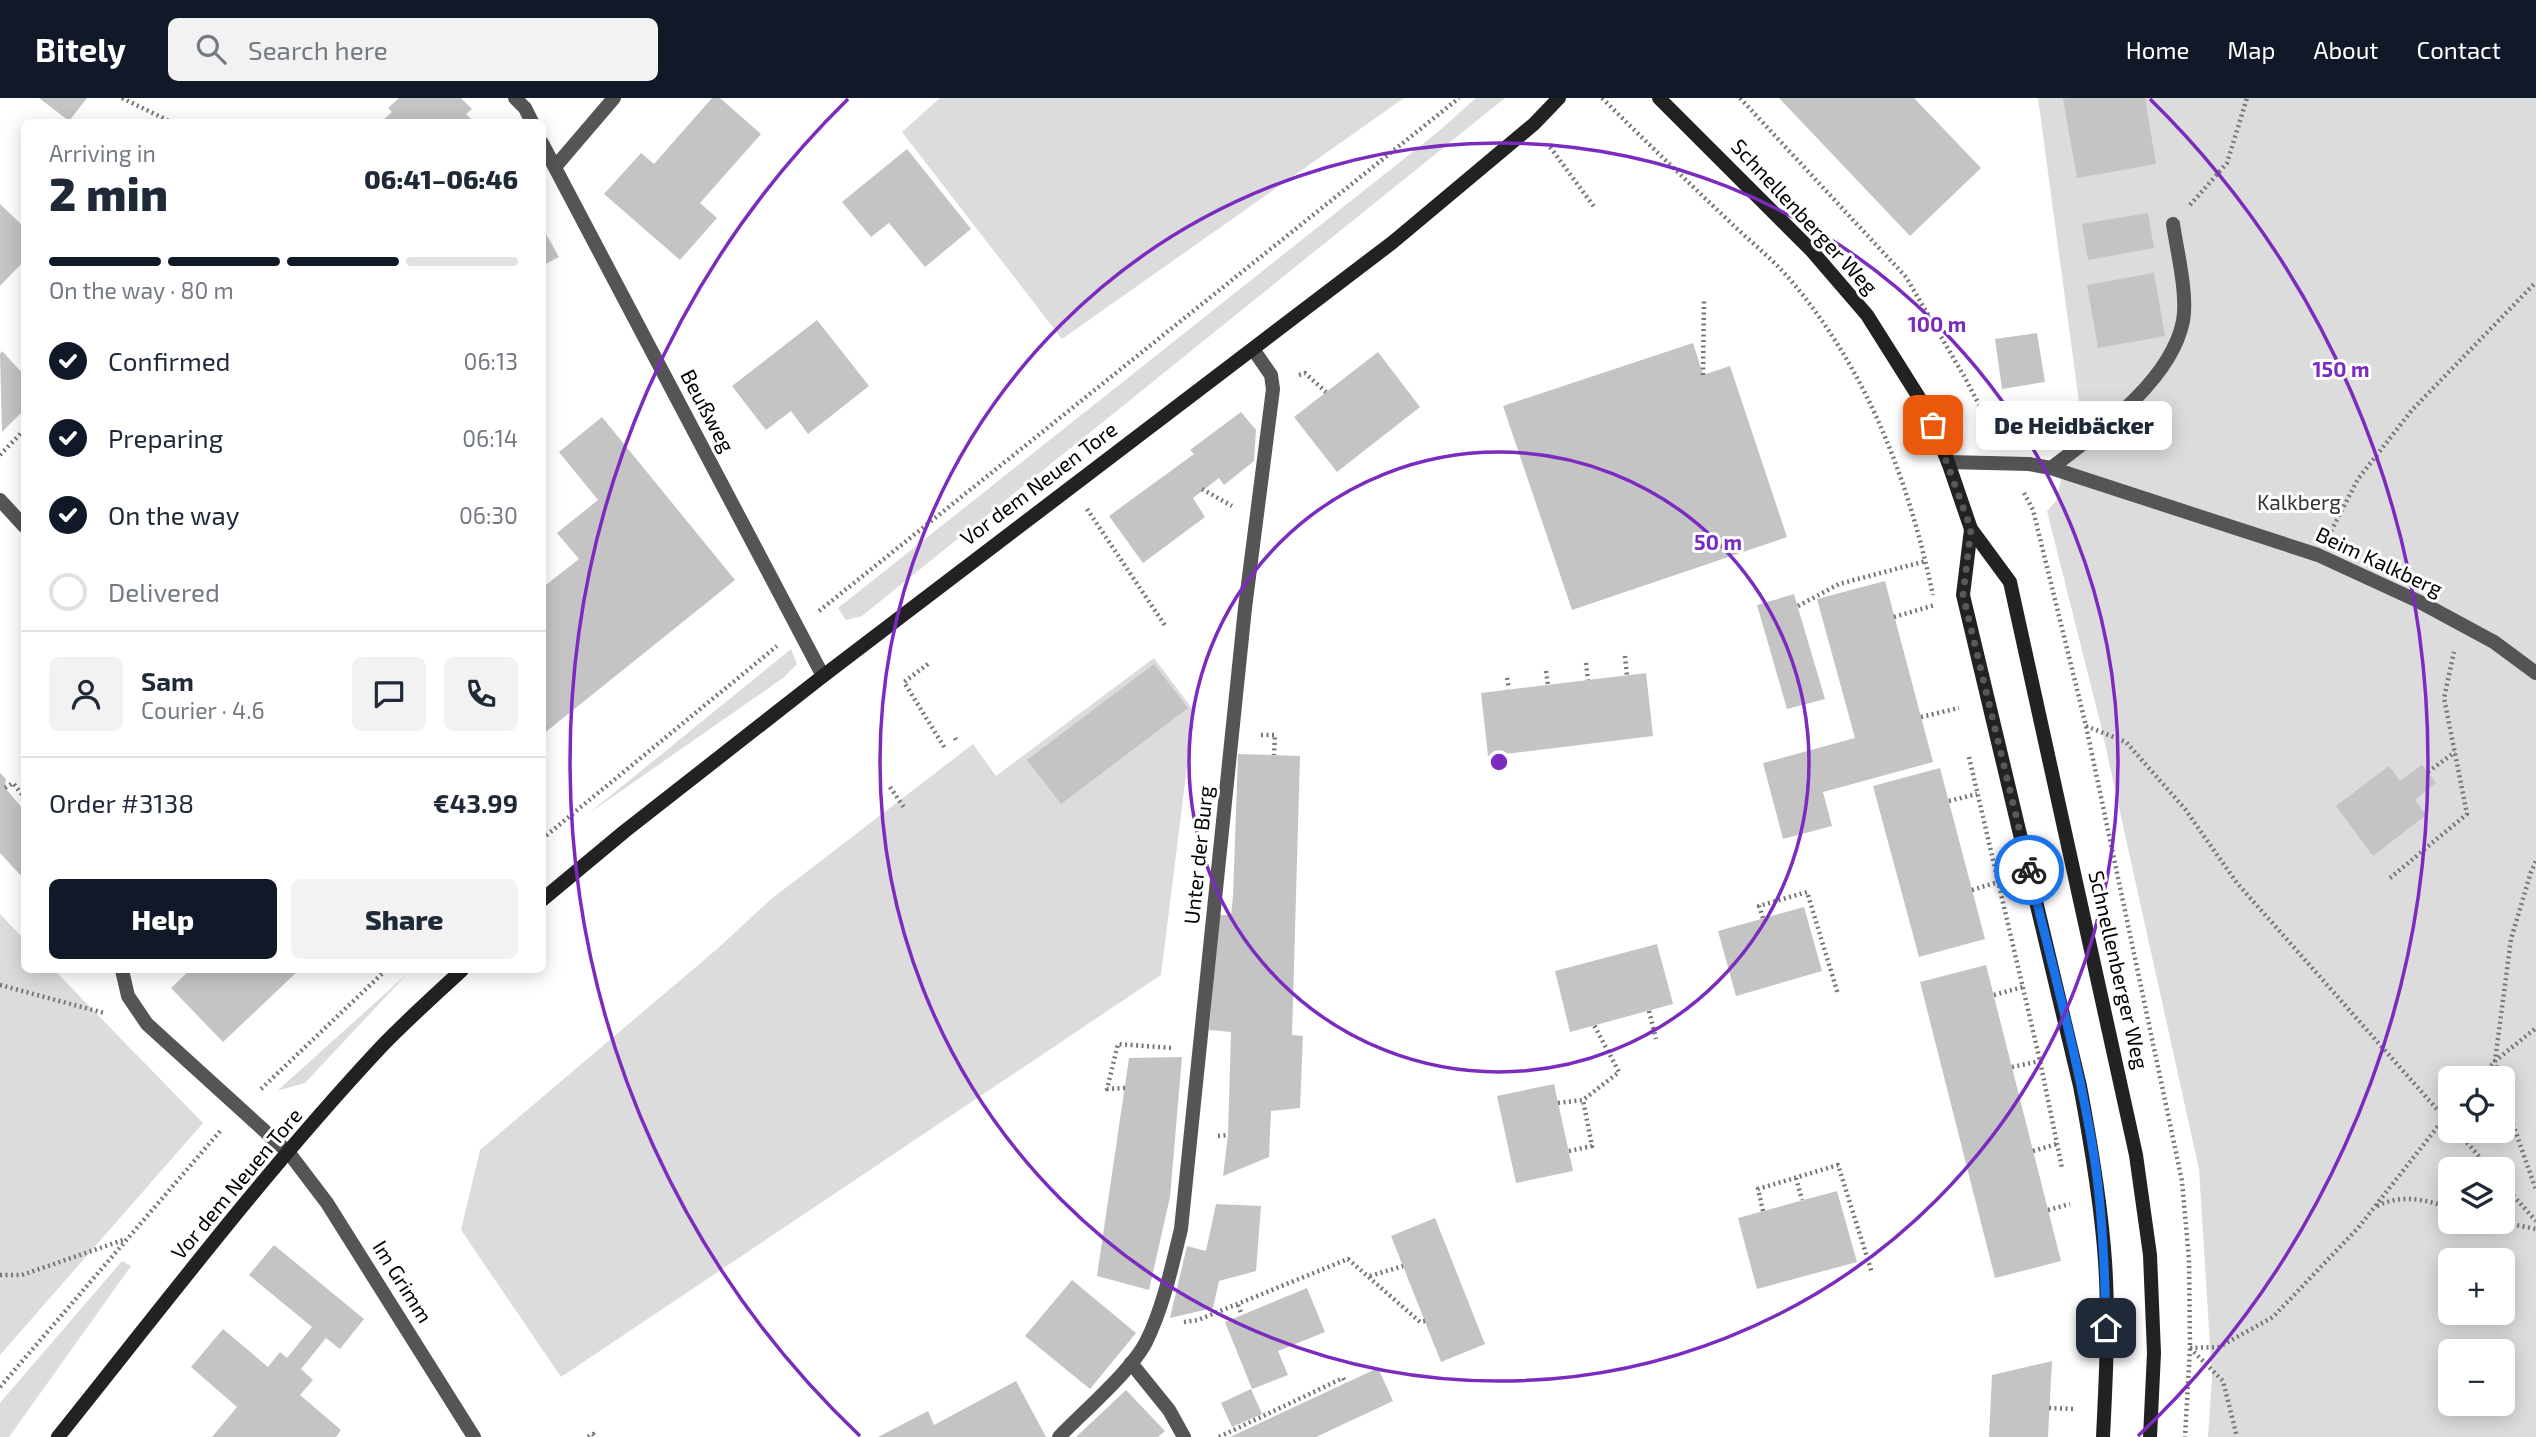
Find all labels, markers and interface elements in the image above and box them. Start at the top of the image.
search box [168,18,658,81]
text: Bitely [35,29,126,69]
icon: search [192,30,230,68]
text: Search here [248,34,388,65]
text: Home [2126,35,2189,64]
text: Map [2227,35,2275,64]
text: About [2313,35,2379,64]
text: Contact [2417,35,2501,64]
street label: Schnellenberger Weg [1727,133,1884,299]
text: Arriving in [49,139,156,167]
text: 06:41–06:46 [364,163,518,194]
text: 2 min [49,165,168,220]
text: On the way · 80 m [49,276,234,304]
text: 100 m [1908,311,1966,336]
icon: check [49,342,87,380]
text: Confirmed [108,345,231,376]
text: 06:13 [464,347,518,375]
text: 150 m [2313,356,2369,381]
street label: Beußweg [676,365,741,456]
pin [1903,395,1963,455]
callout: De Heidbäcker [1975,400,2171,450]
icon: bag [1914,406,1952,444]
text: De Heidbäcker [1994,411,2154,439]
street label: Vor dem Neuen Tore [955,416,1121,550]
icon: check [49,419,87,457]
text: Preparing [108,422,223,453]
text: 06:14 [462,424,518,452]
park label: Kalkberg [2257,489,2341,514]
icon: check [49,496,87,534]
text: On the way [108,499,239,530]
text: 06:30 [459,501,518,529]
street label: Beim Kalkberg [2312,520,2447,601]
text: 50 m [1694,529,1742,554]
text: Delivered [108,576,220,607]
button: person [49,657,123,731]
button: chat [352,657,426,731]
button: phone [444,657,518,731]
text: Sam [141,665,194,696]
text: Courier · 4.6 [141,696,265,724]
centre of rings [1487,750,1511,774]
street label: Unter der Burg [1178,784,1217,925]
text: Order #3138 [49,787,194,818]
text: €43.99 [433,787,518,818]
courier [1994,835,2064,905]
icon: bike [2010,851,2048,889]
street label: Schnellenberger Weg [2084,868,2155,1072]
button: Help [49,879,277,959]
button: Share [291,879,518,959]
map controls [2438,1066,2515,1416]
button: locate [2438,1066,2515,1143]
street label: Vor dem Neuen Tore [165,1102,306,1264]
button: layers [2438,1157,2515,1234]
street label: Im Grimm [368,1235,438,1327]
button: + [2438,1248,2515,1325]
pin [2076,1298,2136,1358]
icon: home [2087,1309,2125,1347]
button: − [2438,1339,2515,1416]

